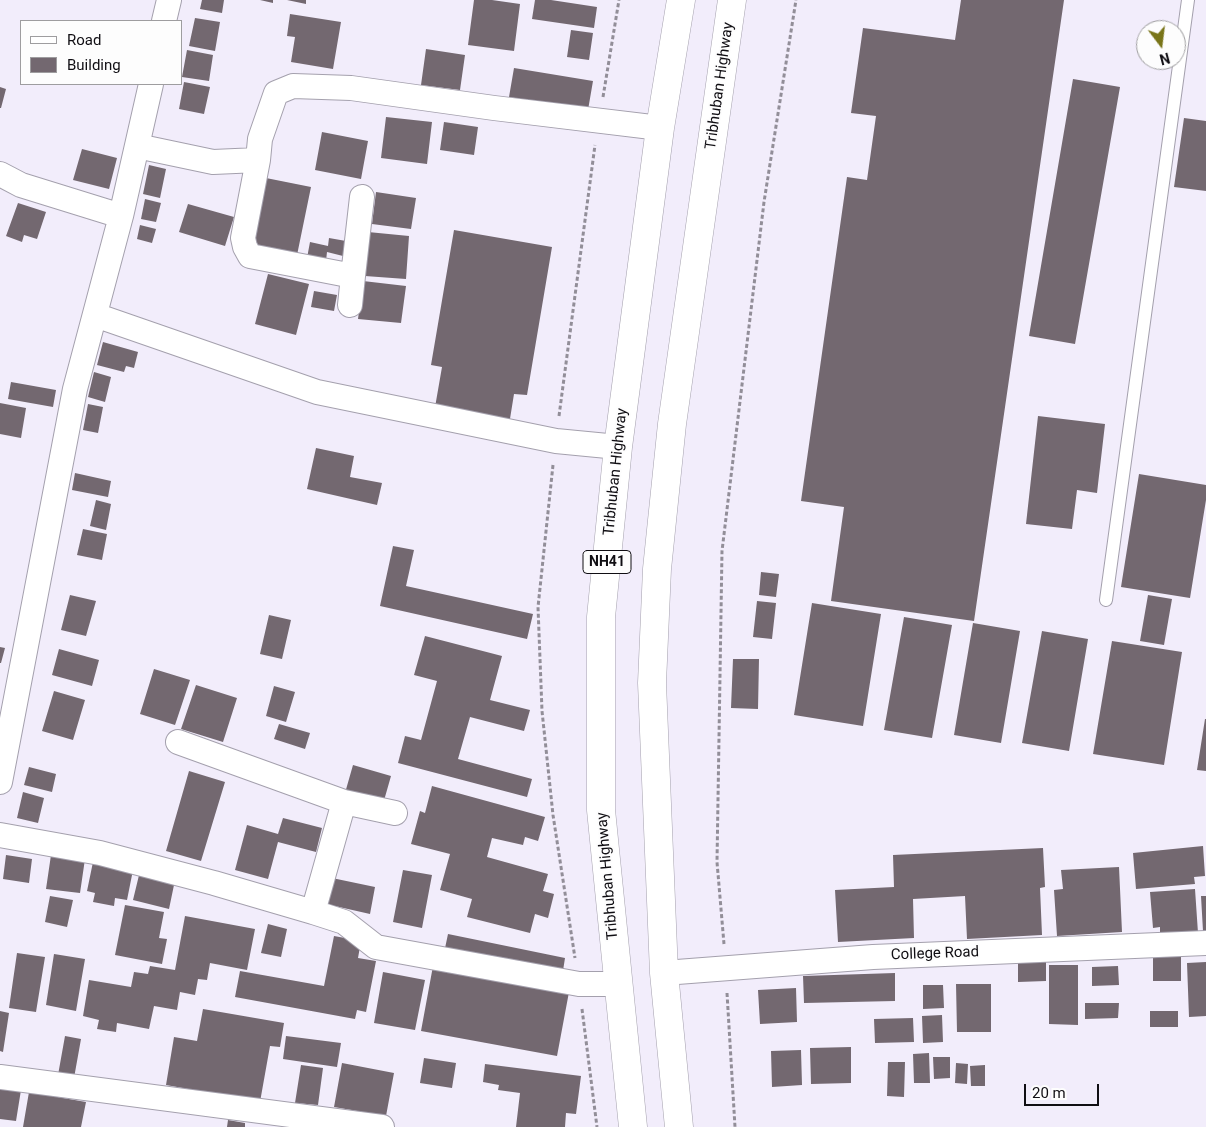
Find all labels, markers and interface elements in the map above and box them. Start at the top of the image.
legend [20,20,182,85]
north arrow [1136,20,1186,70]
street label: Tribhuban Highway [702,21,738,151]
text: Road [67,31,101,49]
text: N [1158,50,1171,68]
text: Building [67,56,121,74]
street label: Tribhuban Highway [600,407,632,537]
road number: NH41 [583,550,631,574]
street label: Tribhuban Highway [593,811,623,941]
street label: College Road [891,943,979,965]
scale bar [1026,1074,1101,1106]
text: 20 m [1032,1084,1066,1102]

